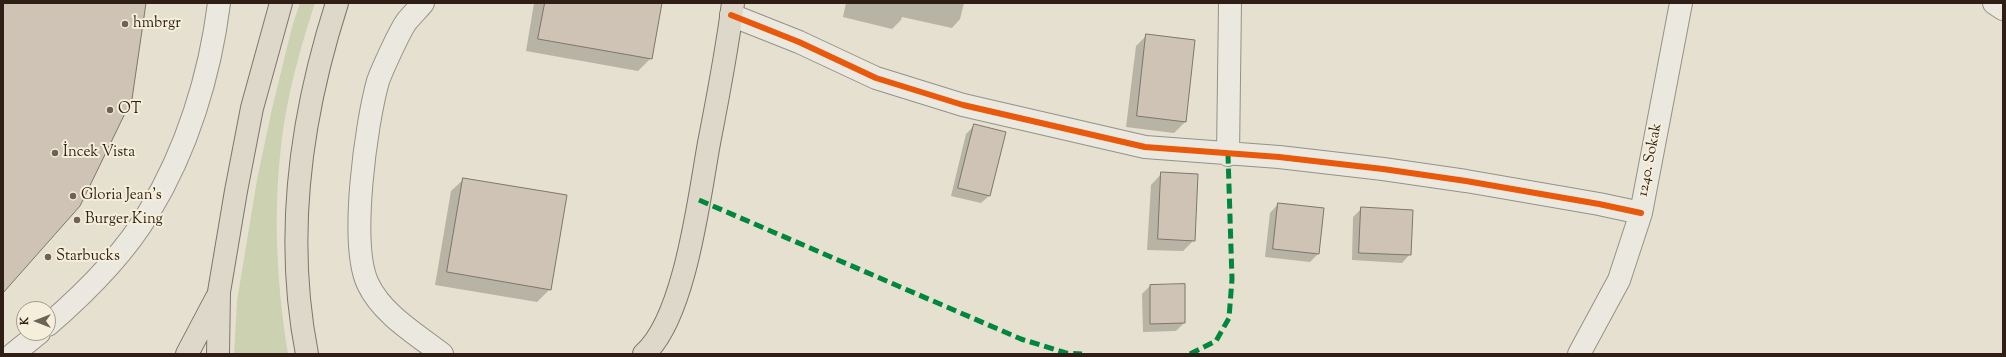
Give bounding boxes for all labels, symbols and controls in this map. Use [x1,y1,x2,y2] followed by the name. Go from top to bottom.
[133,15,181,33] place label: hmbrgr
[120,19,130,29] marker: hmbrgr
[118,101,141,119] place label: OT
[105,105,115,115] marker: OT
[1635,122,1667,198] street label: 1240. Sokak
[63,144,135,162] place label: İncek Vista
[50,148,60,158] marker: İncek Vista
[81,187,162,205] place label: Gloria Jean's
[68,191,78,201] marker: Gloria Jean's
[85,211,163,229] place label: Burger King
[72,215,82,225] marker: Burger King
[56,248,120,266] place label: Starbucks
[43,252,53,262] marker: Starbucks
[16,301,56,341] north arrow
[17,317,33,325] text: K

